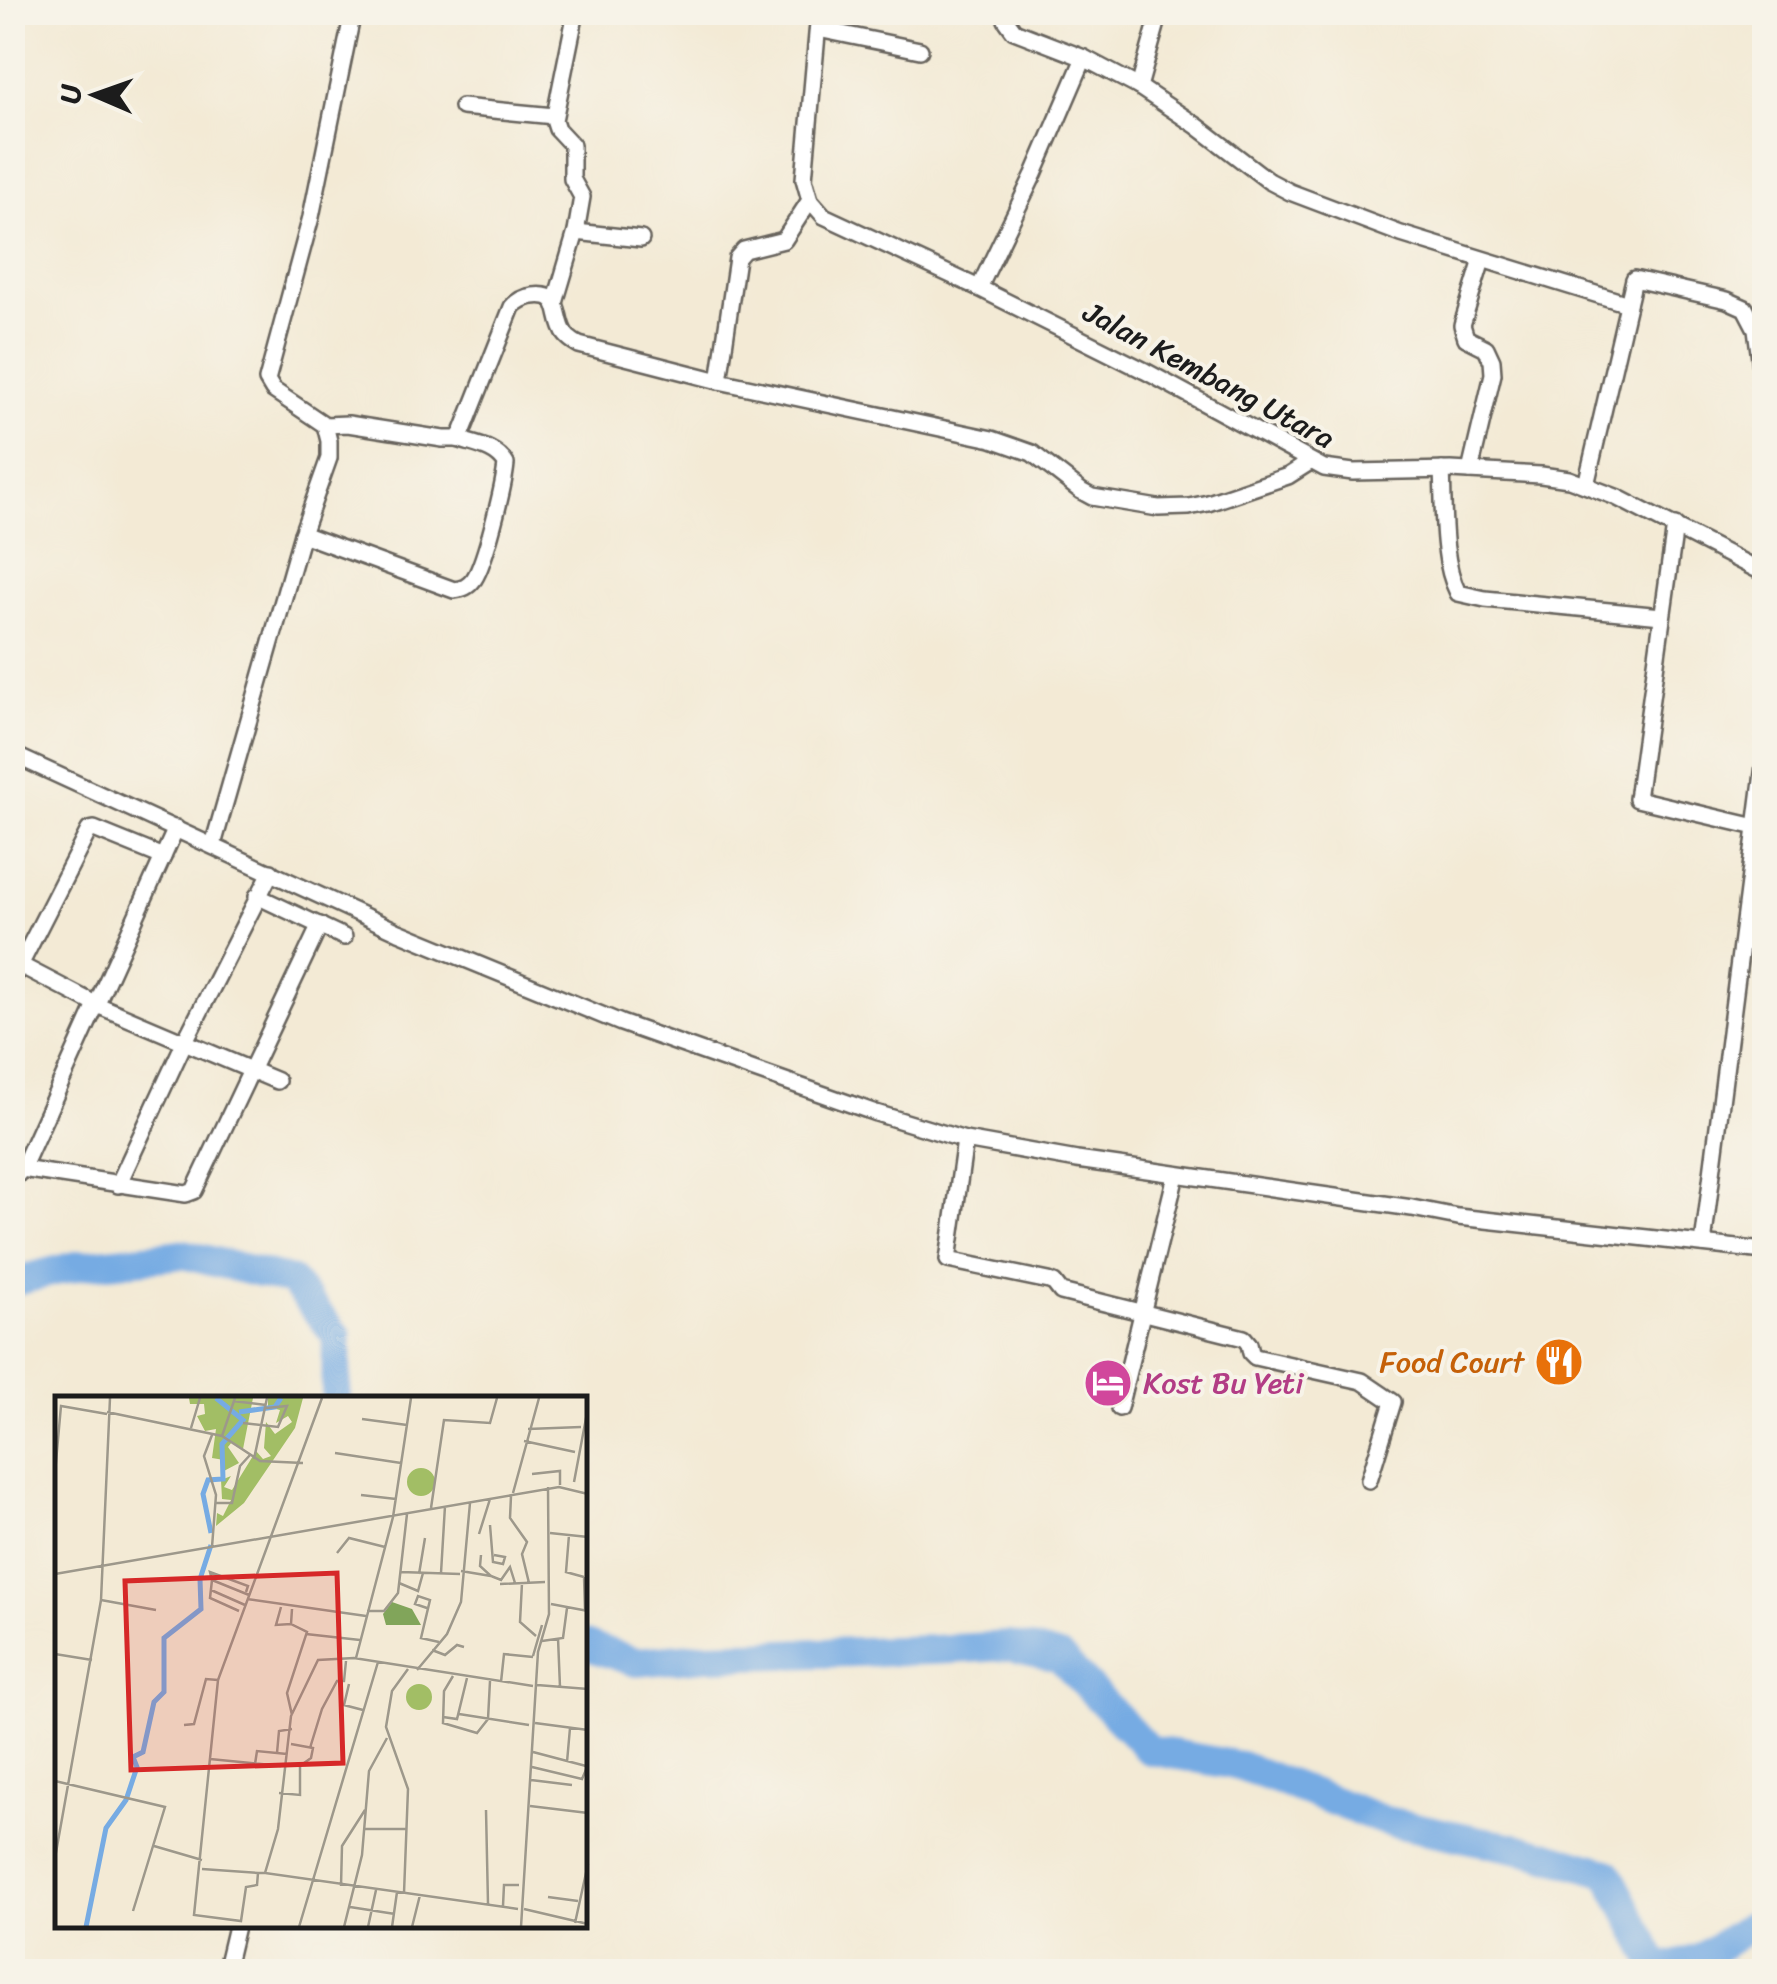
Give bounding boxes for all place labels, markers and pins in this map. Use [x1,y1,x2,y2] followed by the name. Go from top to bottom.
[1380,1335,1526,1389] place label: Food Court
[1533,1336,1585,1388] restaurant icon: Food Court
[1143,1356,1305,1410] place label: Kost Bu Yeti
[1082,1357,1134,1409] hotel icon: Kost Bu Yeti

